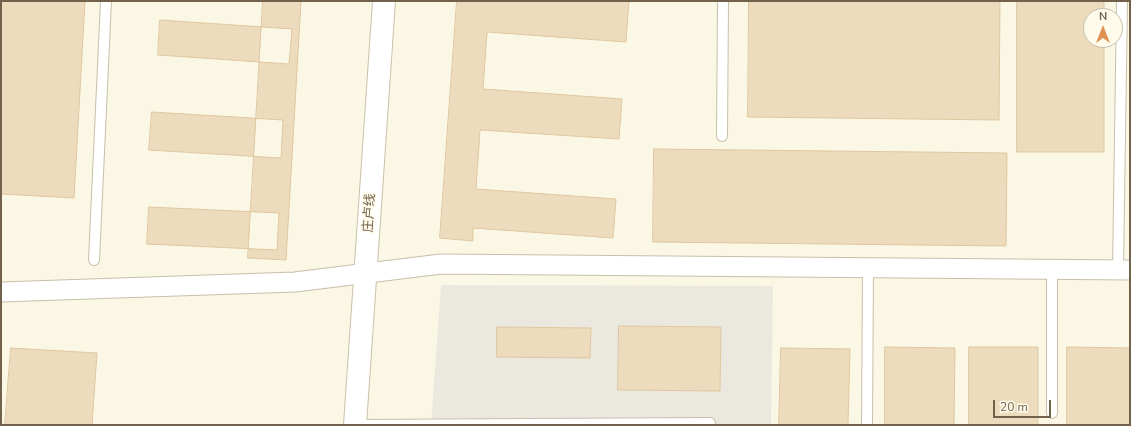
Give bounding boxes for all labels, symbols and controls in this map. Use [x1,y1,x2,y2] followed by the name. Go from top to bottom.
[1083,8,1123,48] north arrow
[1099,9,1107,24] text: N
[361,193,379,233] street label: 庄卢线
[995,392,1053,418] scale bar
[1000,399,1028,415] text: 20 m

